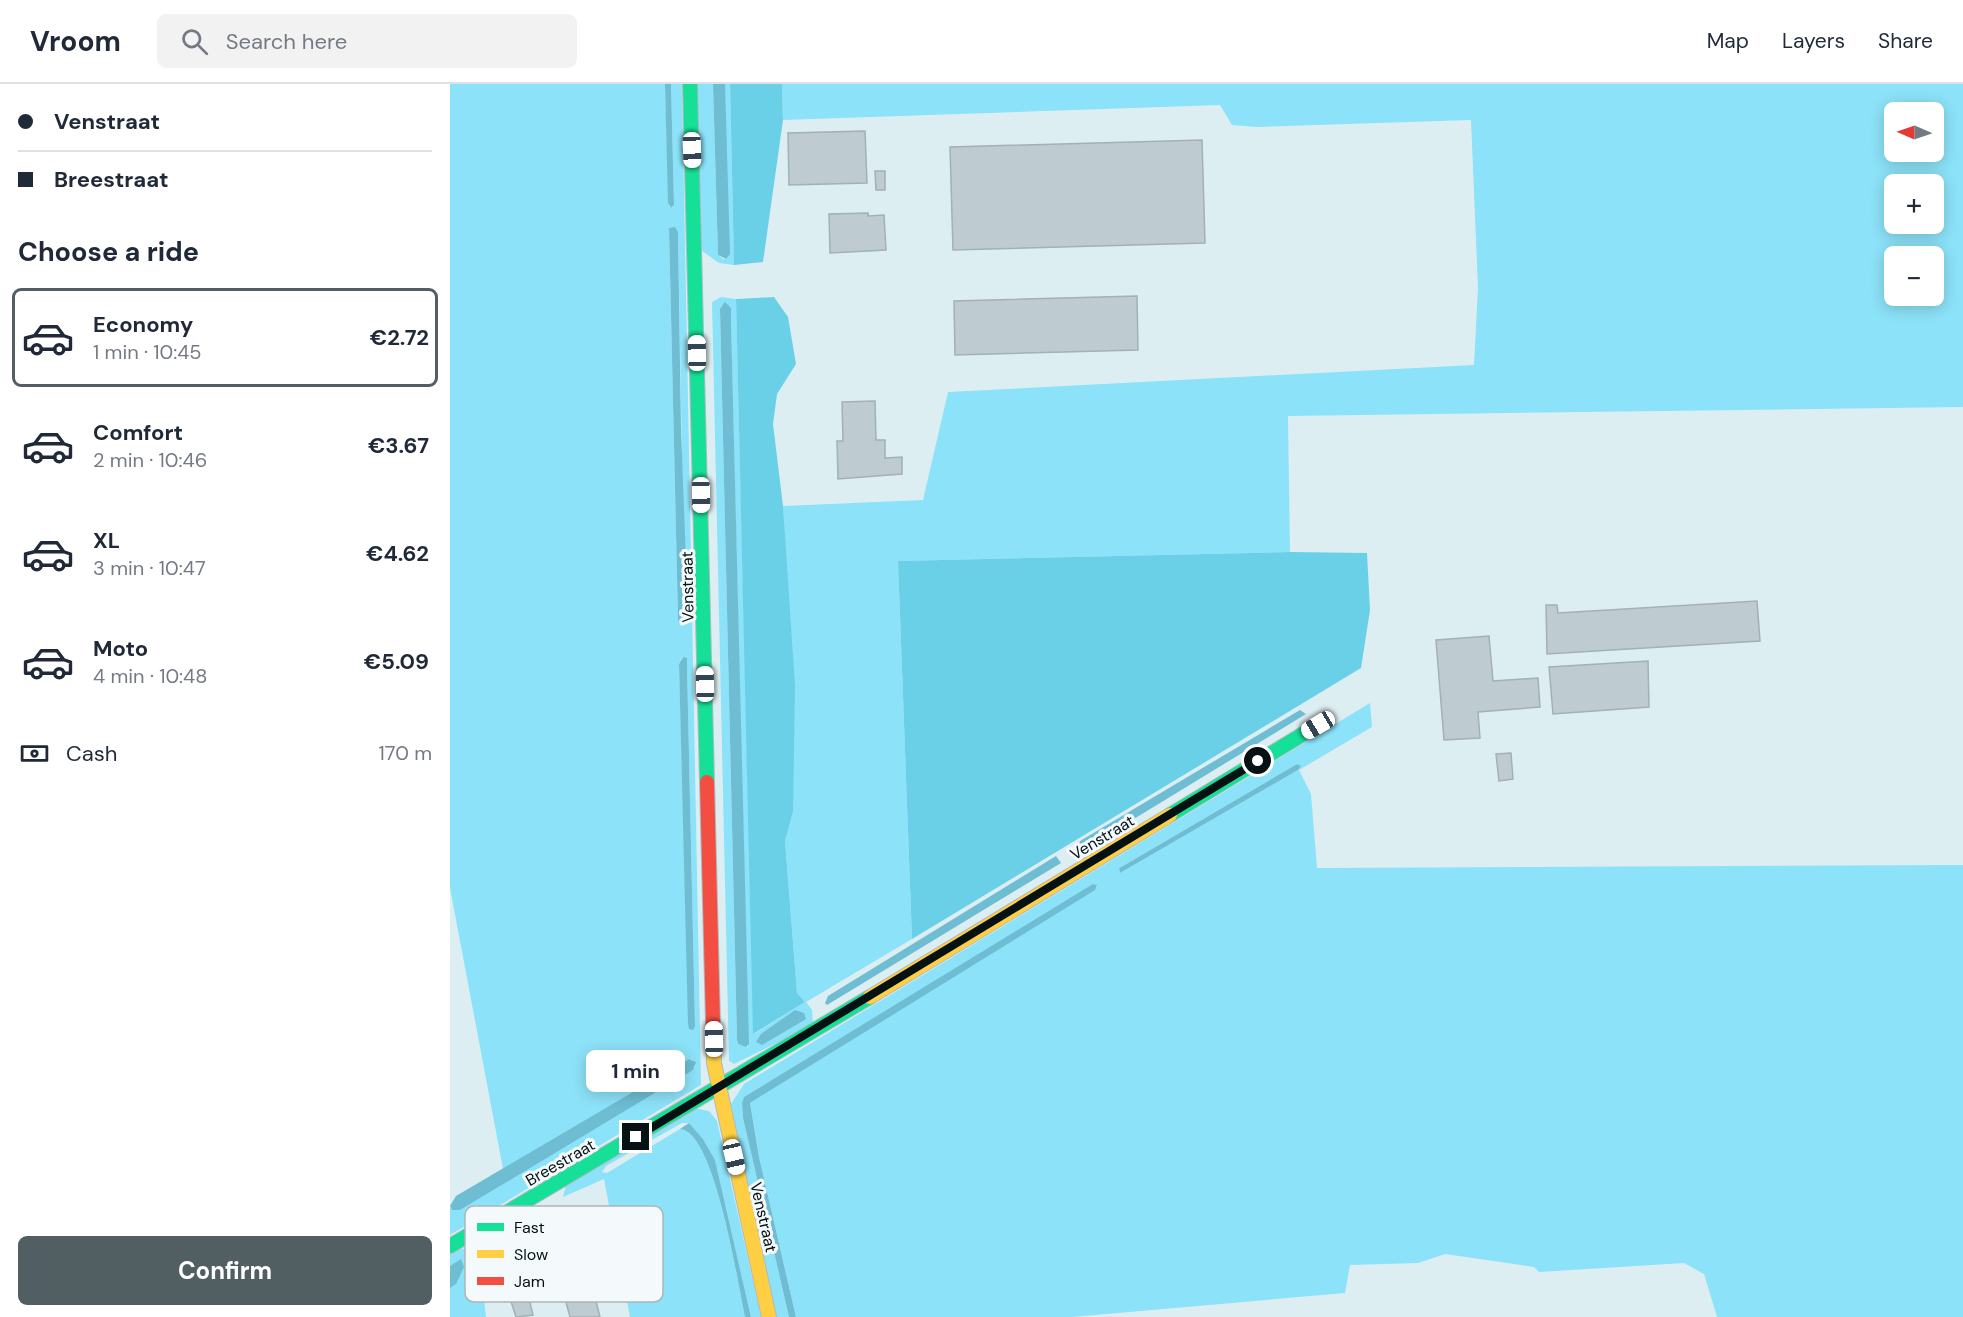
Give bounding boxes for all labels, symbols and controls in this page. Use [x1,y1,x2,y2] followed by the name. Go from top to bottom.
[157,14,577,68] search box
[30,23,121,60] text: Vroom
[178,25,211,58] icon: search
[226,27,347,56] text: Search here
[1707,27,1749,55] text: Map
[1782,27,1845,55] text: Layers
[1878,27,1933,55] text: Share
[1884,102,1944,162] north arrow
[1884,102,1944,306] map controls
[54,107,160,136] text: Venstraat
[682,132,702,168] car
[54,165,168,194] text: Breestraat
[1884,174,1944,234] button: +
[18,234,199,269] text: Choose a ride
[1884,246,1944,306] button: −
[93,310,193,339] text: Economy
[21,311,75,365] icon: car
[370,323,429,352] text: €2.72
[688,335,706,371] car
[93,339,202,365] text: 1 min · 10:45
[93,418,183,447] text: Comfort
[21,419,75,473] icon: car
[368,431,429,460] text: €3.67
[93,447,207,473] text: 2 min · 10:46
[692,477,710,513] car
[93,526,120,555] text: XL
[21,527,75,581] icon: car
[366,539,429,568] text: €4.62
[676,551,699,623] street label: Venstraat
[93,555,206,581] text: 3 min · 10:47
[93,634,148,663] text: Moto
[21,635,75,689] icon: car
[364,647,429,676] text: €5.09
[93,663,207,689] text: 4 min · 10:48
[696,666,714,702] car
[1298,708,1338,742] car
[18,737,51,770] icon: cash
[66,739,117,768] text: Cash
[379,740,432,766] text: 170 m
[1244,747,1271,774] route start
[1066,810,1138,865] street label: Venstraat
[705,1021,723,1057] car
[586,1050,686,1092] callout: 1 min
[611,1058,660,1084] text: 1 min
[622,1123,649,1150] route end
[522,1134,599,1191] street label: Breestraat
[721,1137,747,1177] car
[745,1180,782,1254] street label: Venstraat
[465,1206,663,1302] legend
[514,1217,545,1238] text: Fast
[18,1236,432,1305] button: Confirm
[514,1244,548,1265] text: Slow
[514,1271,545,1292] text: Jam

